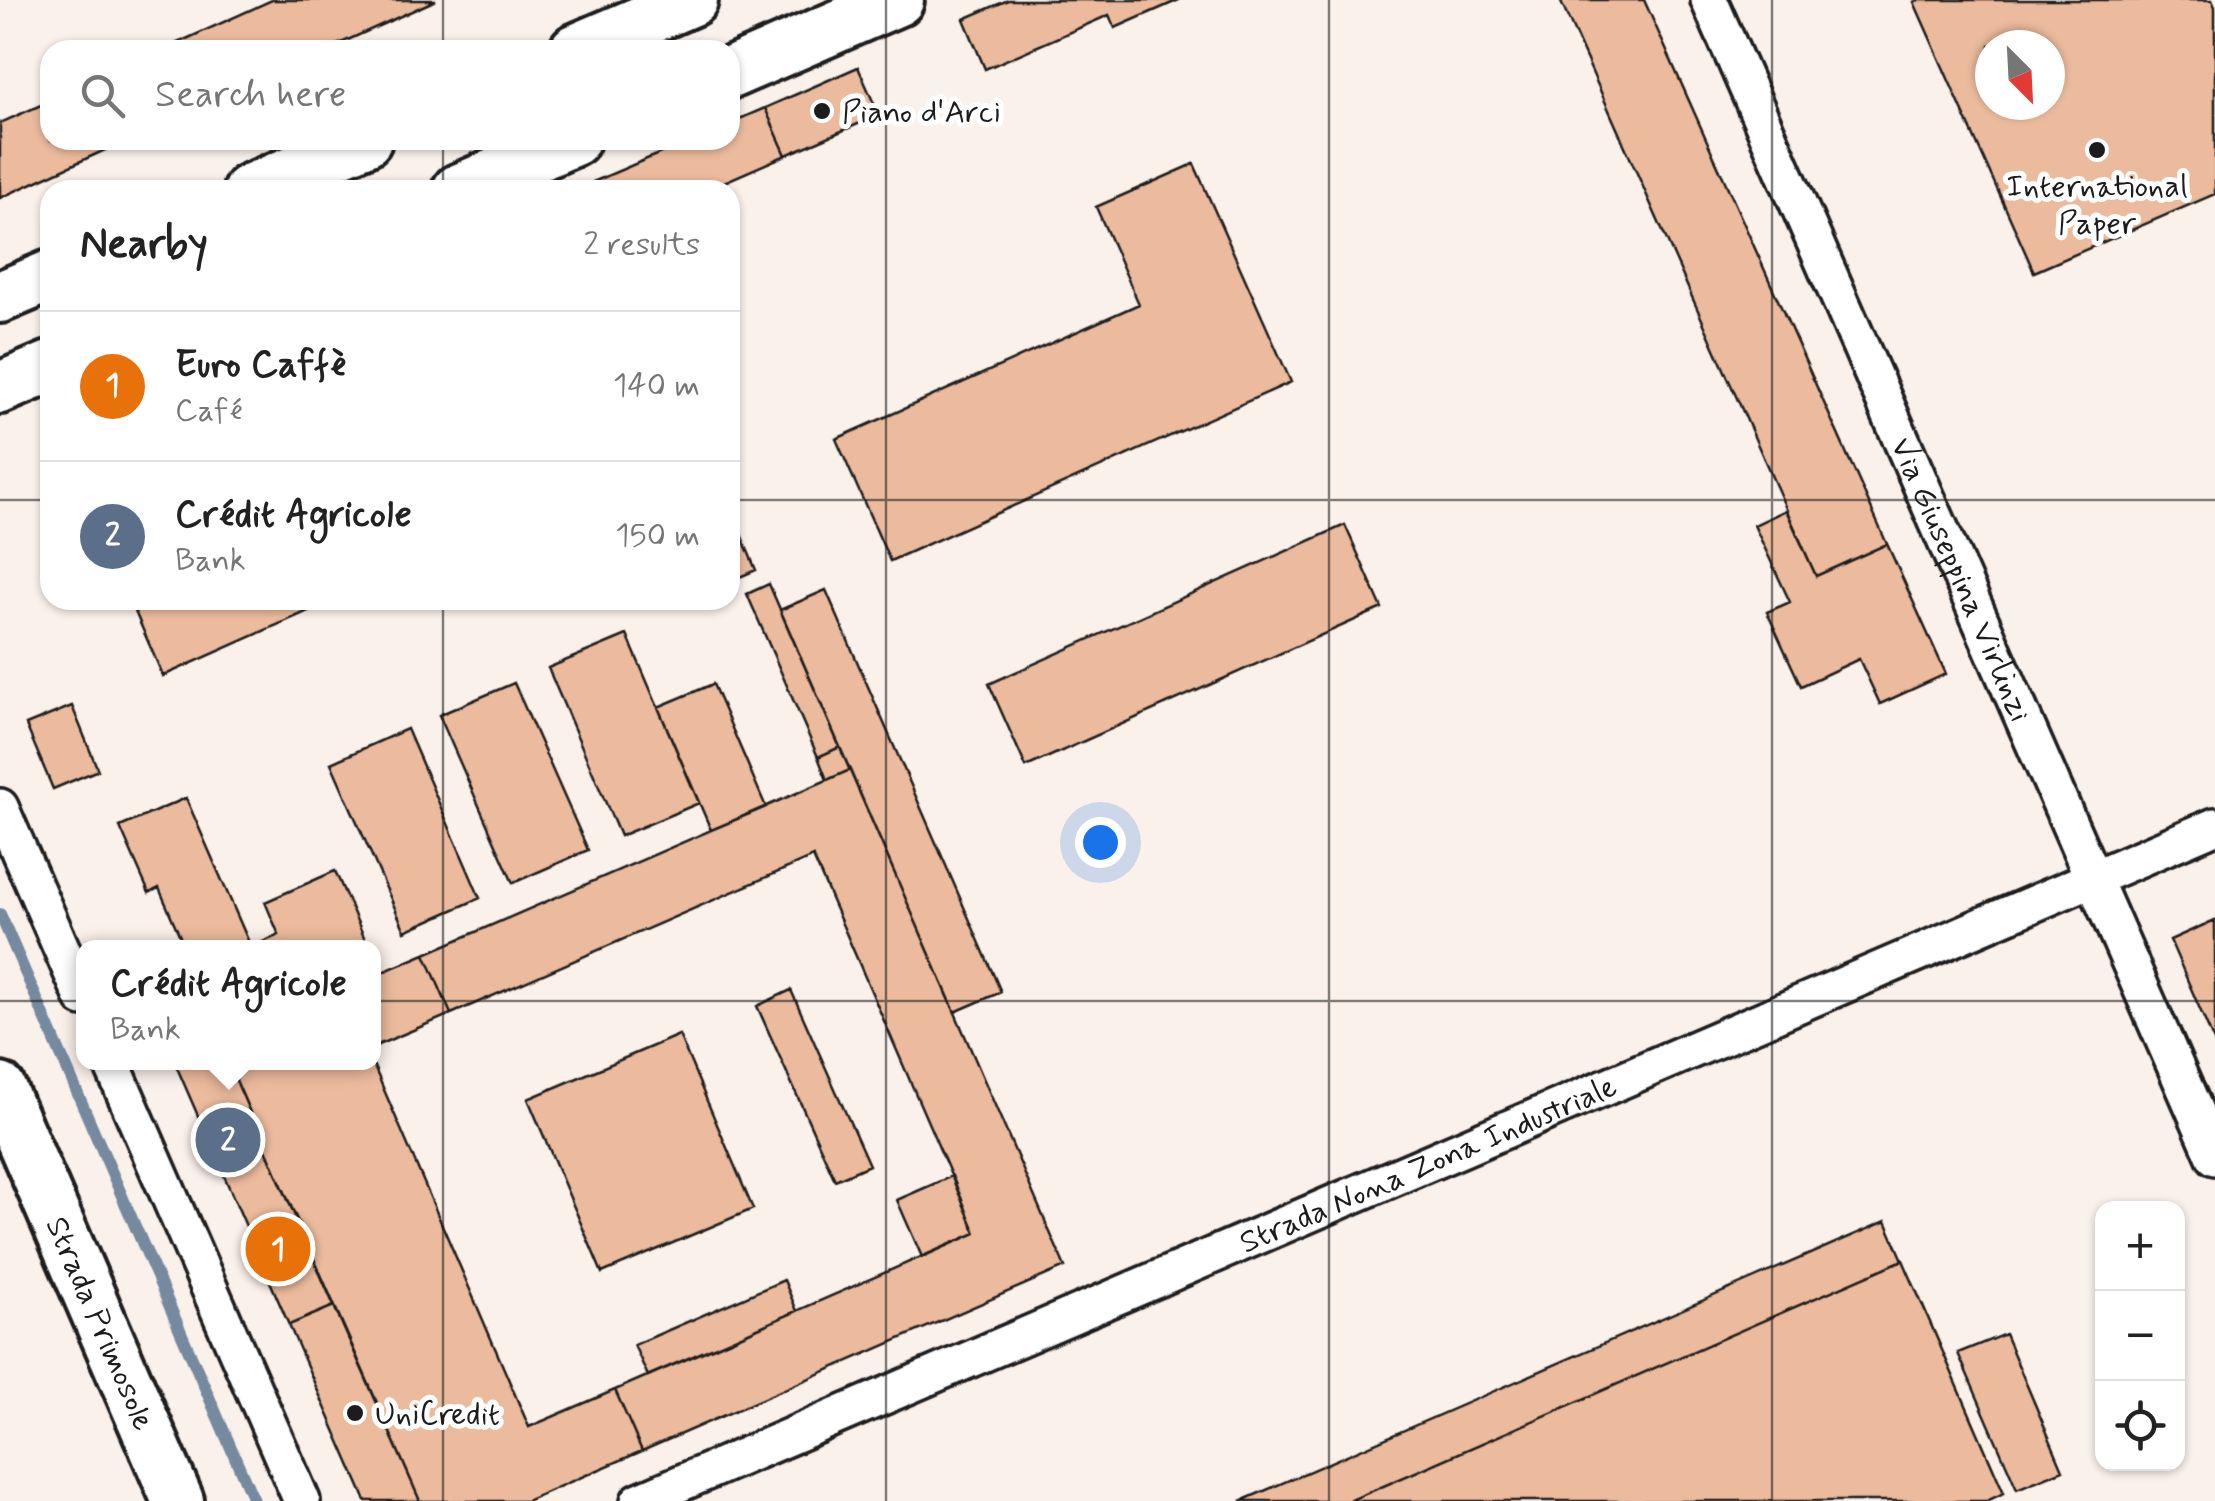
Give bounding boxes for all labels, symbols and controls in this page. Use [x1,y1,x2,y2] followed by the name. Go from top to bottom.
[1975,30,2065,120] north arrow
[40,40,740,150] search box
[75,68,130,123] icon: search
[155,71,346,120] text: Search here
[842,92,1001,134] place label: Piano d'Arci
[811,100,833,122] marker: Piano d'Arci
[2086,139,2108,161] marker: International Paper
[2006,166,2188,245] place label: International Paper
[80,218,208,273] text: Nearby
[583,224,700,266] text: 2 results
[175,341,346,390] text: Euro Caffè
[105,365,120,407] text: 1
[613,365,700,407] text: 140 m
[175,390,243,432] text: Café
[1880,431,2041,728] street label: Via Giuseppina Virlinzi
[175,491,412,540] text: Crédit Agricole
[105,515,120,557] text: 2
[615,515,700,557] text: 150 m
[175,540,246,582] text: Bank
[1075,817,1126,868] your location
[76,940,381,1070] popup
[110,960,347,1009] text: Crédit Agricole
[110,1009,181,1051] text: Bank
[1233,1066,1624,1264] street label: Strada Nona Zona Industriale
[196,1102,260,1178] pin: 2
[2095,1201,2185,1471] map controls
[2095,1201,2185,1291] button: +
[35,1211,164,1437] street label: Strada Primosole
[246,1212,310,1286] pin: 1
[2095,1291,2185,1381] button: −
[2095,1381,2185,1471] button: locate
[375,1394,500,1436] place label: UniCredit
[344,1402,366,1424] marker: UniCredit

